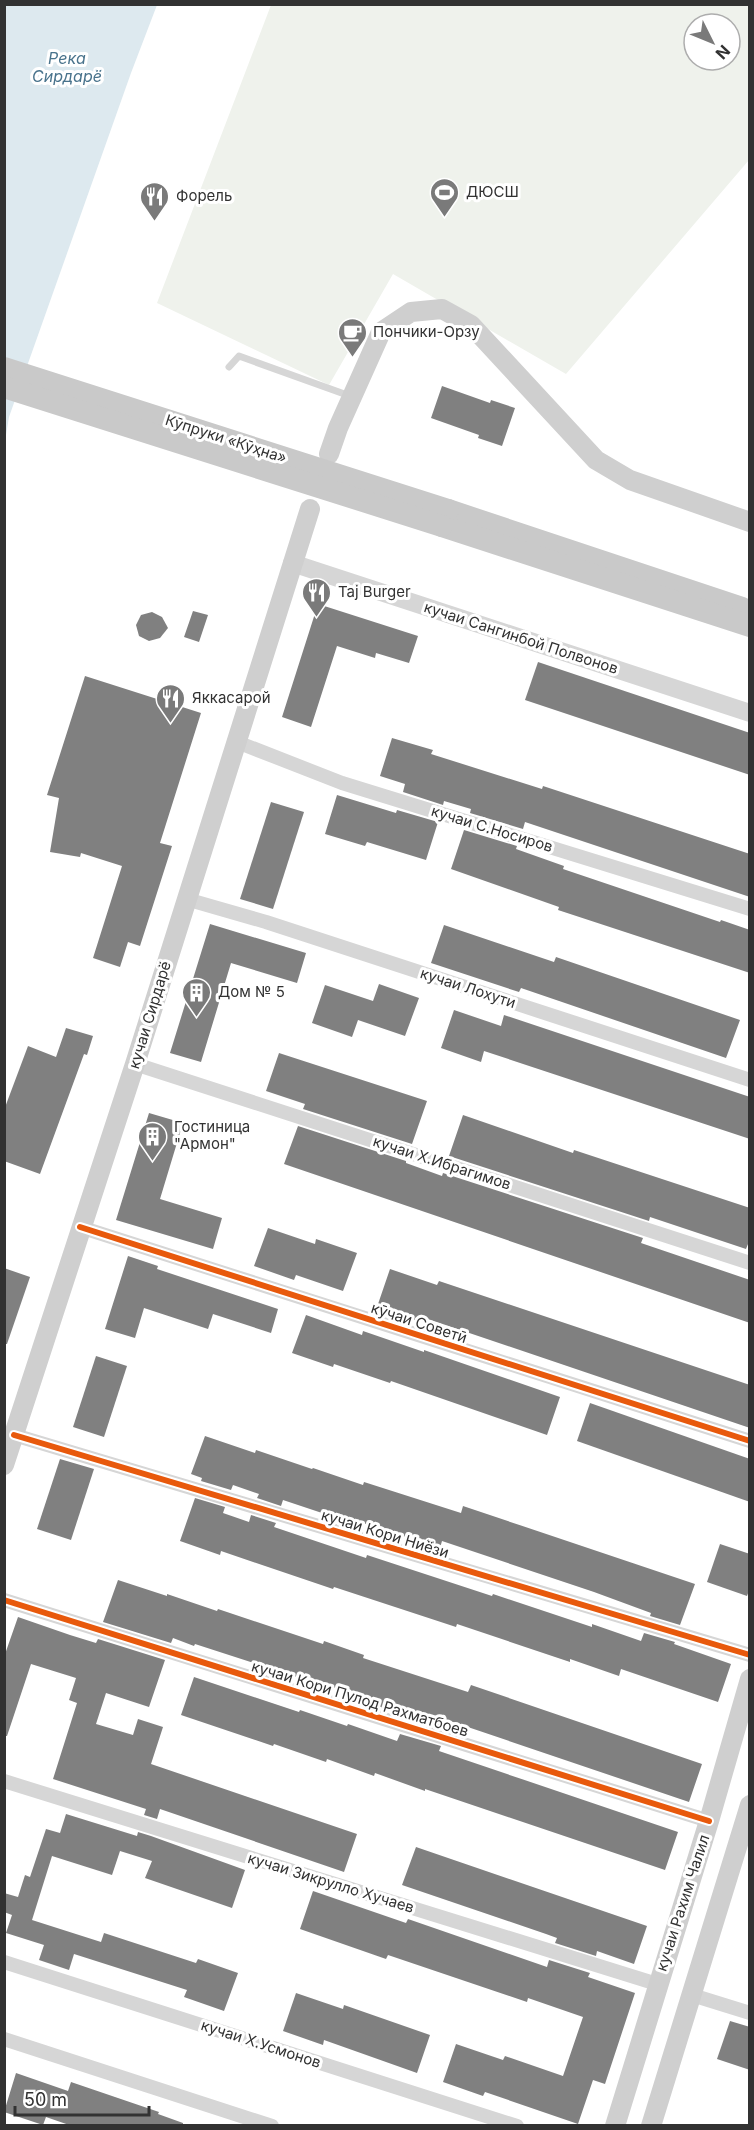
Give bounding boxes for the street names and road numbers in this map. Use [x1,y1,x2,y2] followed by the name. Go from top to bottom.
[163,410,289,467] street label: Кӯпруки «Кӯҳна»
[422,597,621,678] street label: кучаи Сангинбой Полвонов
[429,801,555,856] street label: кучаи С.Носиров
[124,959,175,1071] street label: кучаи Сирдарё
[418,963,518,1012] street label: кучаи Лохути
[371,1131,513,1194] street label: кучаи Х.Ибрагимов
[369,1298,470,1347] street label: кӯчаи Советӣ
[319,1505,451,1562] street label: кучаи Кори Ниёзи
[249,1656,471,1741] street label: кучаи Кори Пулод Рахматбоев
[651,1832,714,1974] street label: кучаи Рахим Чалил
[246,1848,417,1917] street label: кучаи Зикрулло Хучаев
[199,2015,324,2072] street label: кучаи Х.Усмонов

